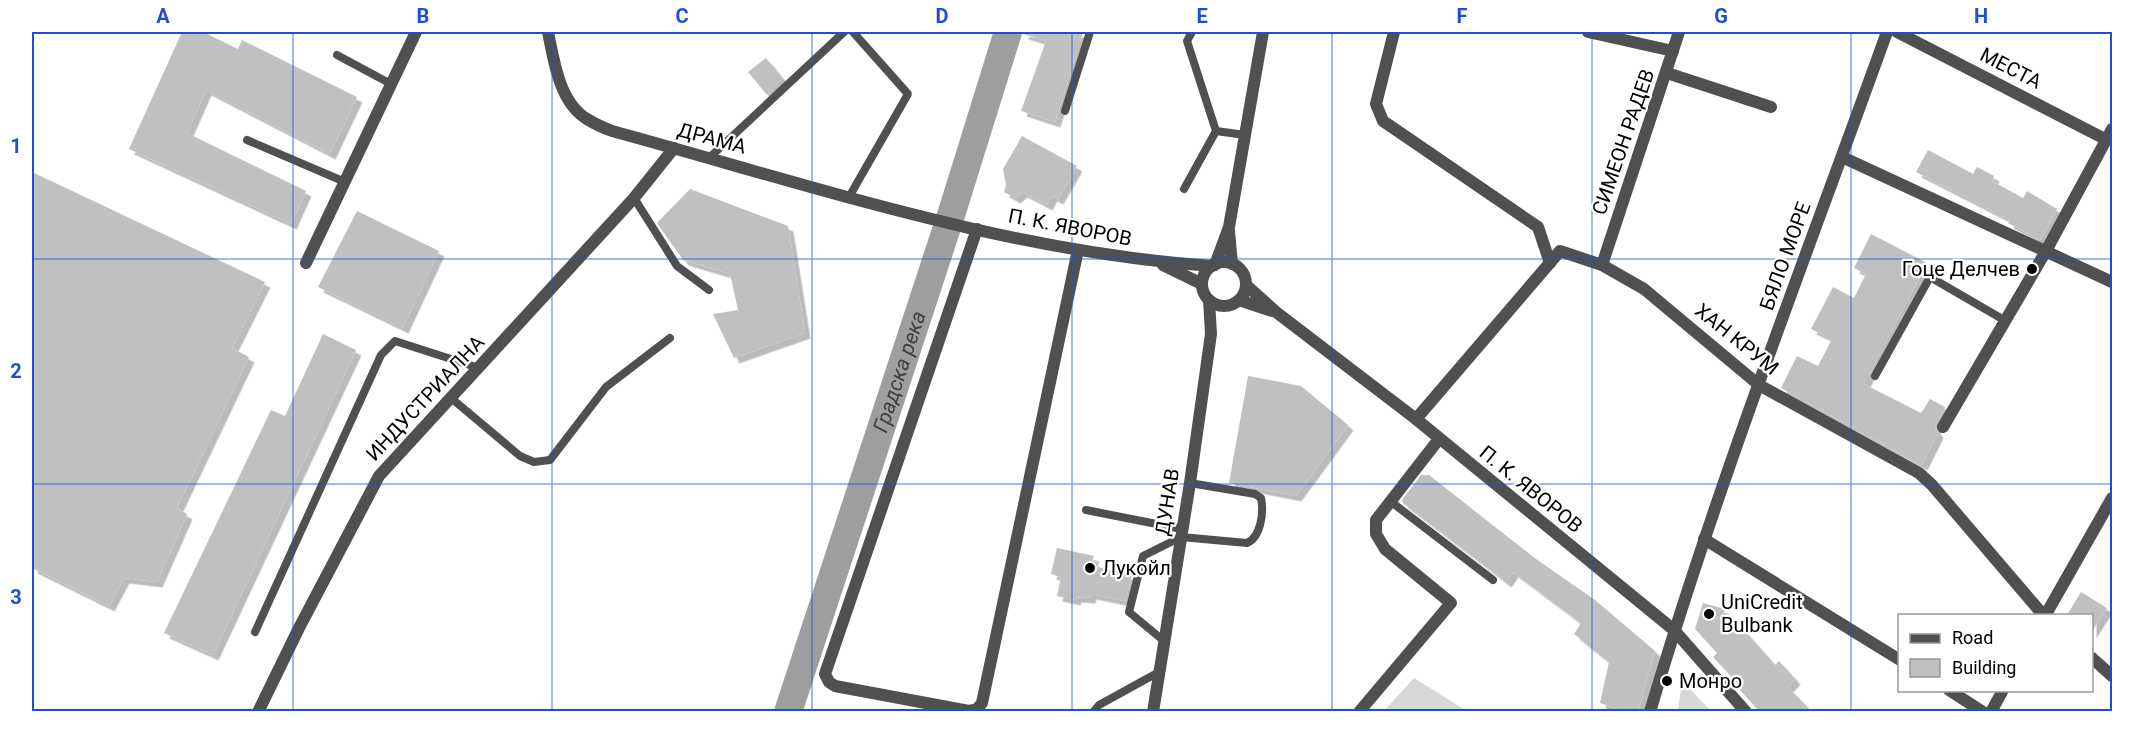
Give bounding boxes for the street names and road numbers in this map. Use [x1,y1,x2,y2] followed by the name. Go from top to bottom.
[1976,42,2046,94] street label: МЕСТА
[1587,66,1659,218] street label: СИМЕОН РАДЕВ
[675,117,749,159] street label: ДРАМА
[1754,199,1816,313] street label: БЯЛО МОРЕ
[1006,203,1134,251] street label: П. К. ЯВОРОВ
[1690,298,1784,380] street label: ХАН КРУМ
[361,330,489,466] street label: ИНДУСТРИАЛНА
[1475,440,1587,538] street label: П. К. ЯВОРОВ
[1150,467,1184,537] street label: ДУНАВ

